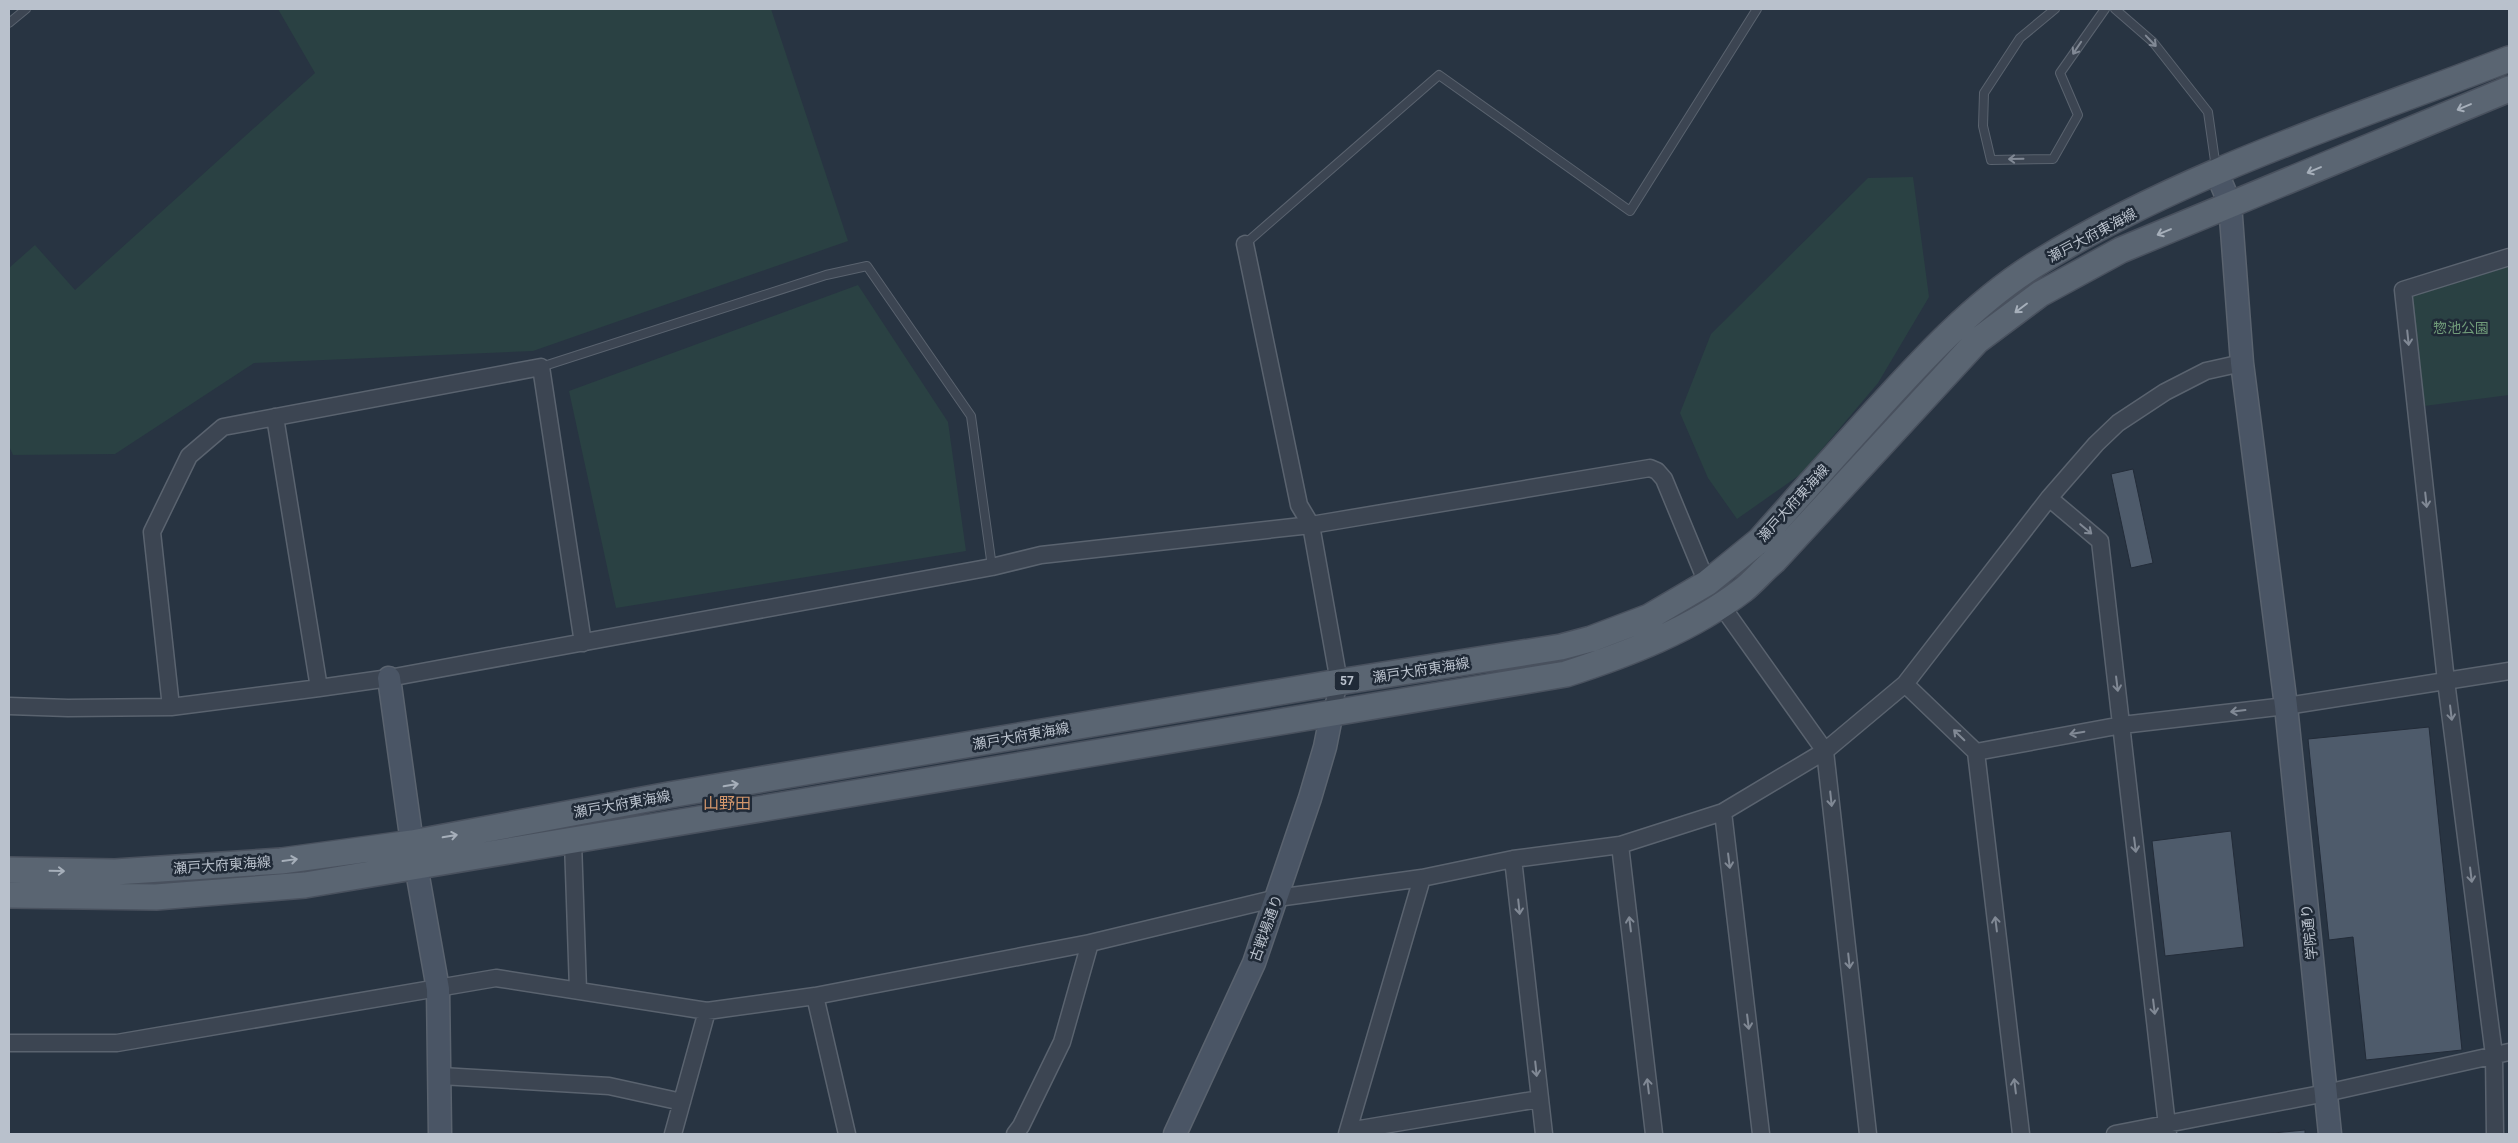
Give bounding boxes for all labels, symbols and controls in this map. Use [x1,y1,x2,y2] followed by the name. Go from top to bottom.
[2145,35,2157,48] one-way arrow
[2072,41,2082,55] one-way arrow
[2457,103,2472,113] one-way arrow
[2009,155,2025,164] one-way arrow
[2307,165,2322,175] one-way arrow
[2045,205,2139,265] street label: 瀬戸大府東海線
[2157,228,2172,237] one-way arrow
[2015,303,2028,314] one-way arrow
[2433,320,2489,336] park label: 惣池公園
[2403,330,2413,346] one-way arrow
[1754,461,1832,545] street label: 瀬戸大府東海線
[2421,491,2431,507] one-way arrow
[2079,523,2092,534] one-way arrow
[1371,654,1471,686] street label: 瀬戸大府東海線
[1334,671,1360,690] road number: 57
[2112,676,2122,692] one-way arrow
[2446,705,2456,721] one-way arrow
[2230,706,2246,716] one-way arrow
[971,720,1071,752] street label: 瀬戸大府東海線
[1952,729,1965,741] one-way arrow
[2069,729,2085,739] one-way arrow
[722,780,738,790] one-way arrow
[572,788,672,820] street label: 瀬戸大府東海線
[1826,791,1836,807] one-way arrow
[703,794,751,813] district label: 山野田
[442,830,458,840] one-way arrow
[2130,837,2140,853] one-way arrow
[1724,852,1734,868] one-way arrow
[173,854,271,876] street label: 瀬戸大府東海線
[281,855,297,865] one-way arrow
[49,866,65,876] one-way arrow
[2466,866,2476,882] one-way arrow
[1247,892,1285,964] street label: 古戦場通り
[1514,899,1524,915] one-way arrow
[2298,903,2320,961] street label: 学院通り
[1625,917,1635,933] one-way arrow
[1991,917,2001,933] one-way arrow
[1844,952,1854,968] one-way arrow
[2149,998,2159,1014] one-way arrow
[1743,1014,1753,1030] one-way arrow
[1531,1061,1541,1077] one-way arrow
[1643,1078,1653,1094] one-way arrow
[2010,1078,2020,1094] one-way arrow

